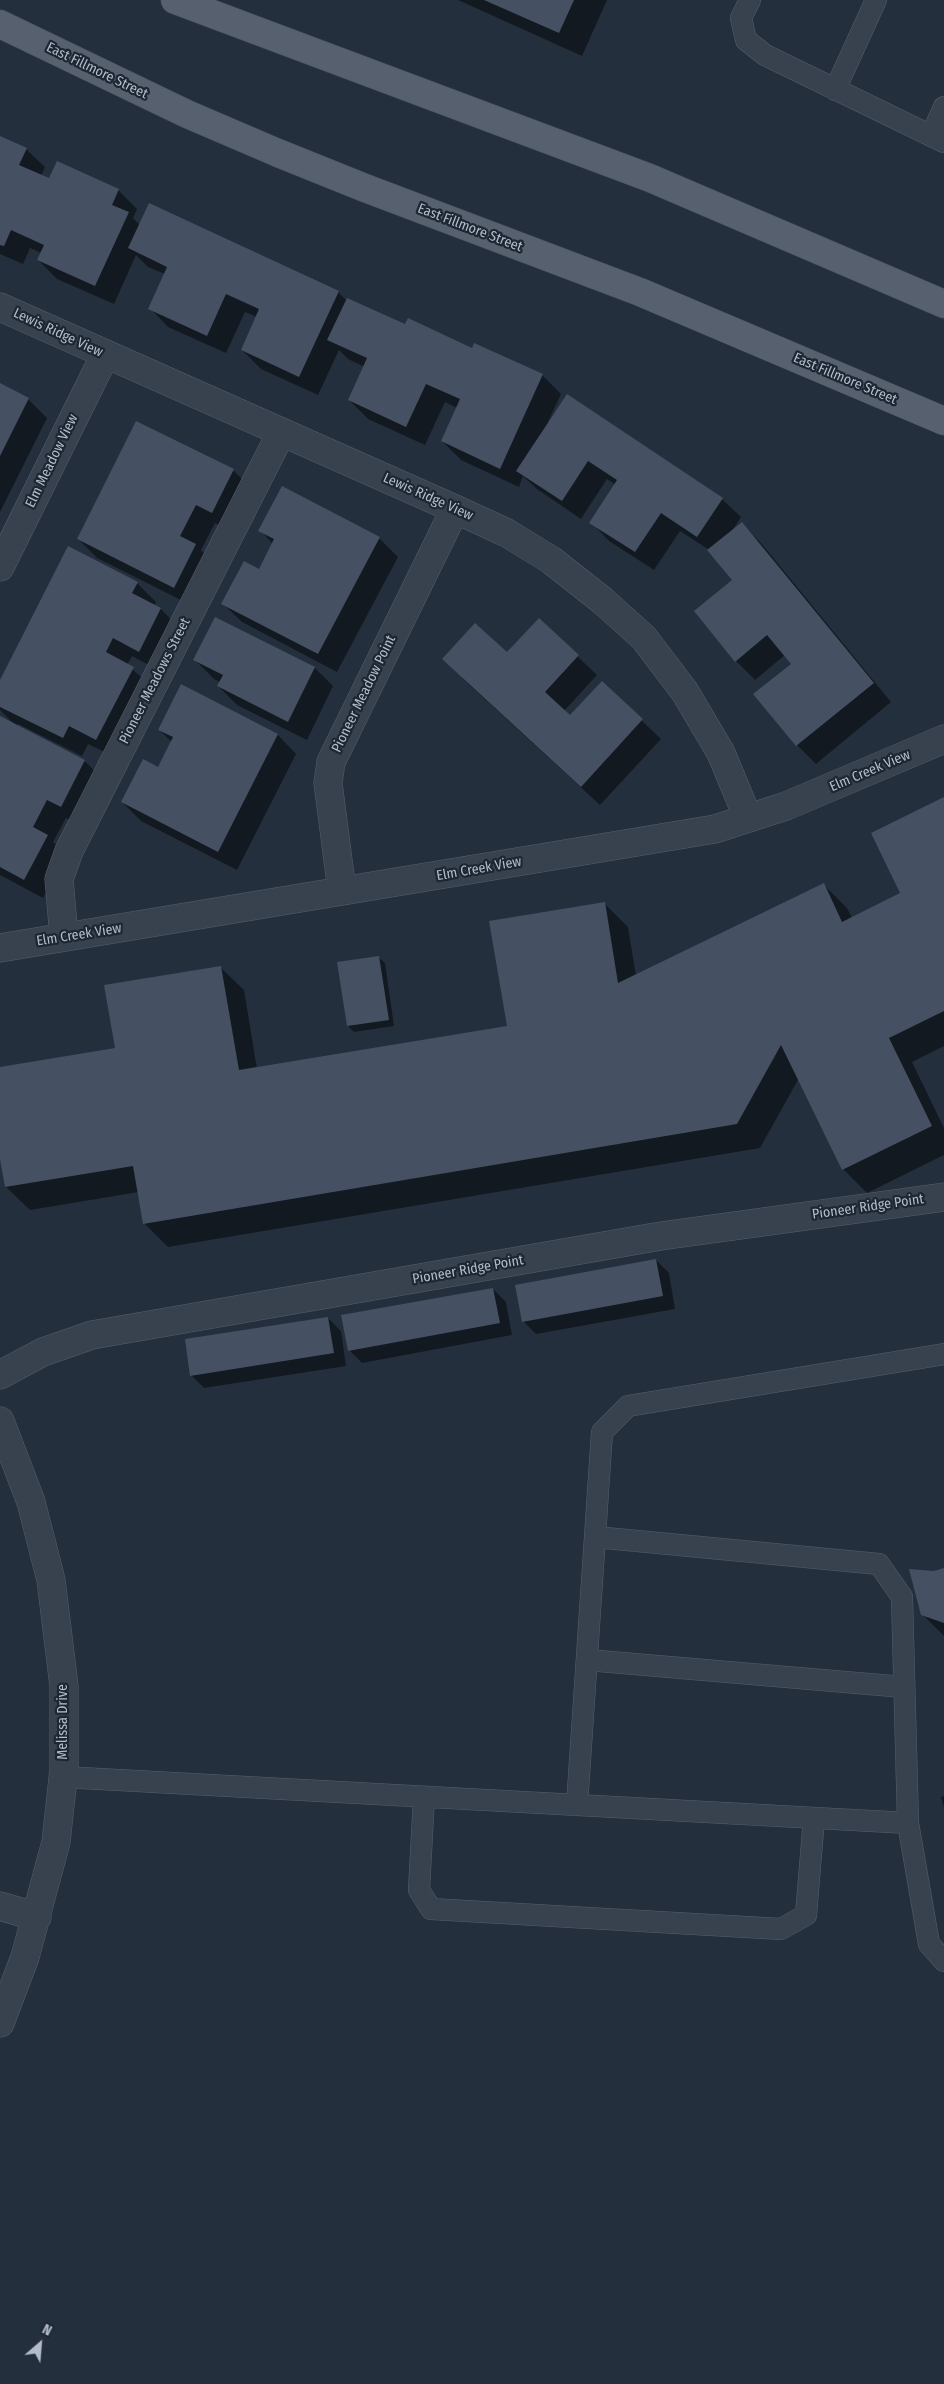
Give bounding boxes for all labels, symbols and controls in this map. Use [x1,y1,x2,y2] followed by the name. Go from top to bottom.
[43,39,151,103] street label: East Fillmore Street
[415,200,525,256] street label: East Fillmore Street
[11,305,105,361] street label: Lewis Ridge View
[791,350,899,408] street label: East Fillmore Street
[22,412,82,510] street label: Elm Meadow View
[380,470,476,524] street label: Lewis Ridge View
[116,615,194,747] street label: Pioneer Meadows Street
[328,633,400,755] street label: Pioneer Meadow Point
[827,746,913,796] street label: Elm Creek View
[435,853,523,885] street label: Elm Creek View
[35,920,123,950] street label: Elm Creek View
[811,1191,925,1223] street label: Pioneer Ridge Point
[411,1252,525,1288] street label: Pioneer Ridge Point
[55,1684,71,1760] street label: Melissa Drive
[15,2319,65,2369] north arrow
[39,2321,55,2340] text: N

